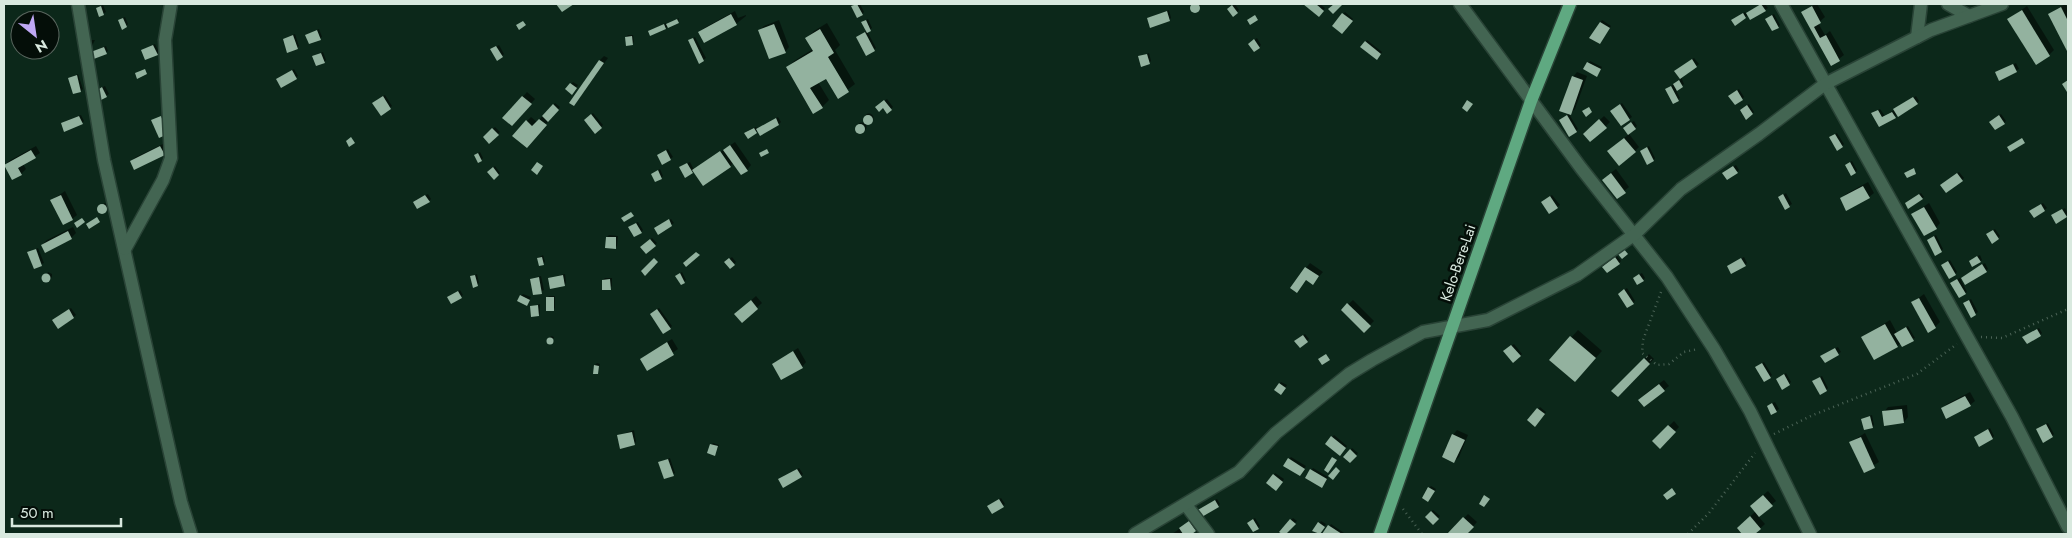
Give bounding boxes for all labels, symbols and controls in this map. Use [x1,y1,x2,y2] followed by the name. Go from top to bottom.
[10,10,60,60] north arrow
[32,35,51,58] text: N
[1435,221,1481,305] street label: Kelo-Bere-Lai
[12,496,121,528] scale bar
[20,502,54,524] text: 50 m

